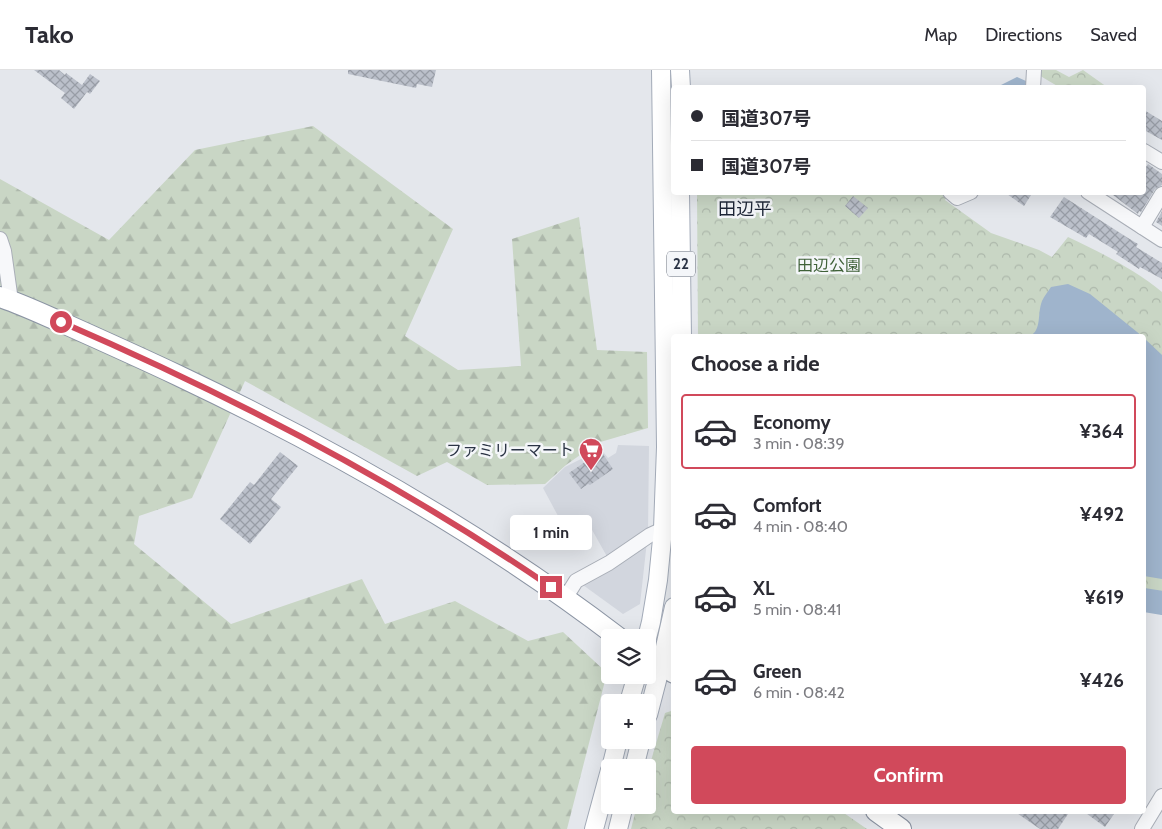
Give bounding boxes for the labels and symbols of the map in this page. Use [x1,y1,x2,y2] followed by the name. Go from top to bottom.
[718,198,772,220] district label: 田辺平
[667,252,695,276] road number: 22
[797,256,861,275] park label: 田辺公園
[50,311,72,333] route start
[578,437,604,471] supermarket icon: ファミリーマート
[446,441,574,460] place label: ファミリーマート
[510,514,592,550] callout: 1 min
[540,576,562,598] route end

